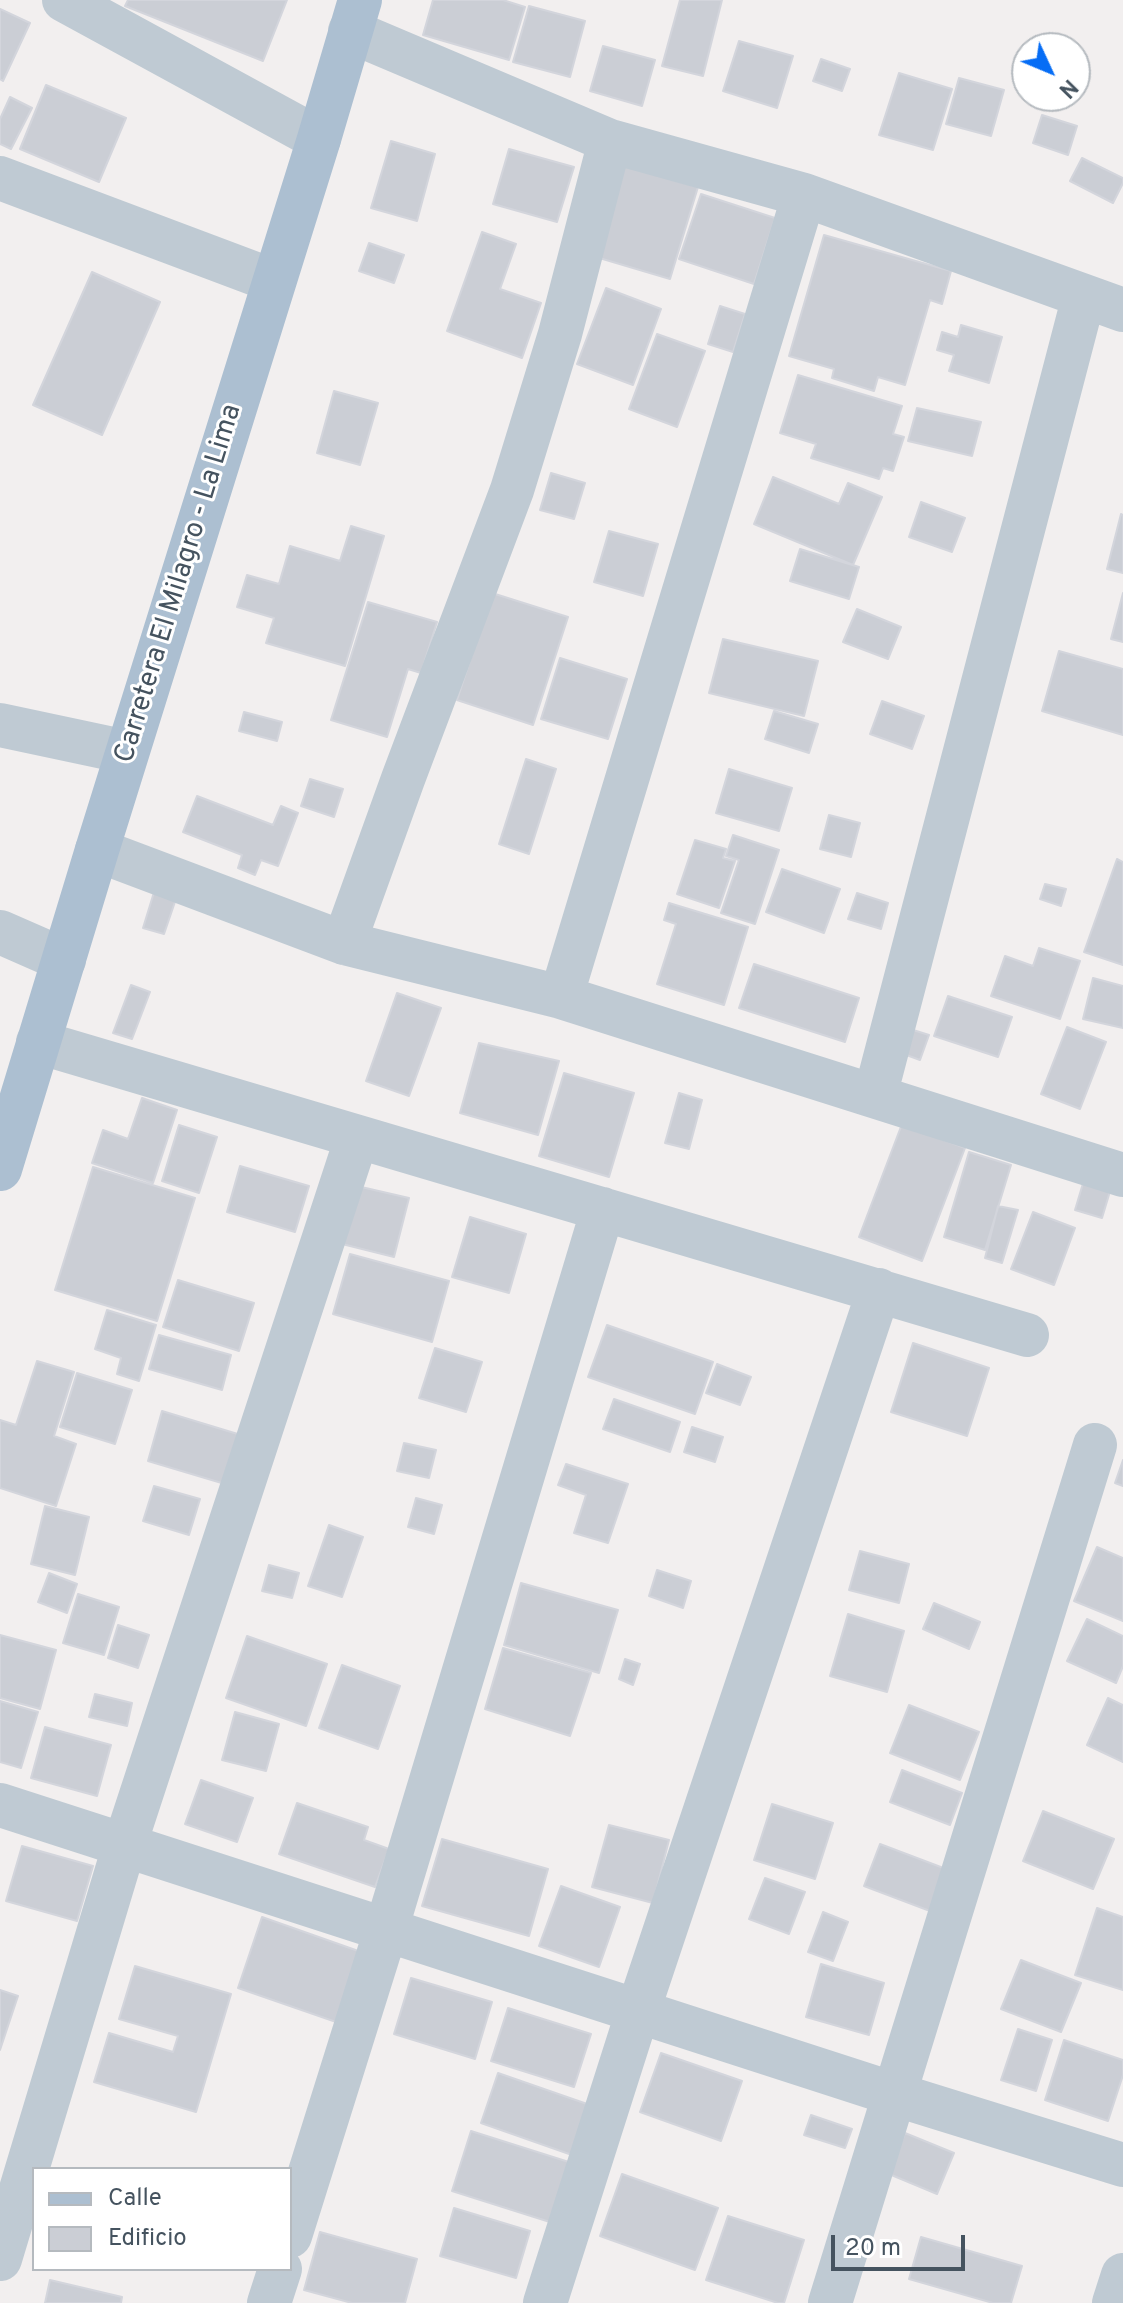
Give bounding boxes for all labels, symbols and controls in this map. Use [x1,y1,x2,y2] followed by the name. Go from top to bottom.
[1011,32,1091,112] north arrow
[1052,73,1082,103] text: N
[109,401,251,767] street label: Carretera El Milagro - La Lima
[32,2167,292,2271] legend
[108,2184,162,2214] text: Calle
[835,2219,969,2269] scale bar
[108,2224,187,2254] text: Edificio
[845,2234,901,2264] text: 20 m

